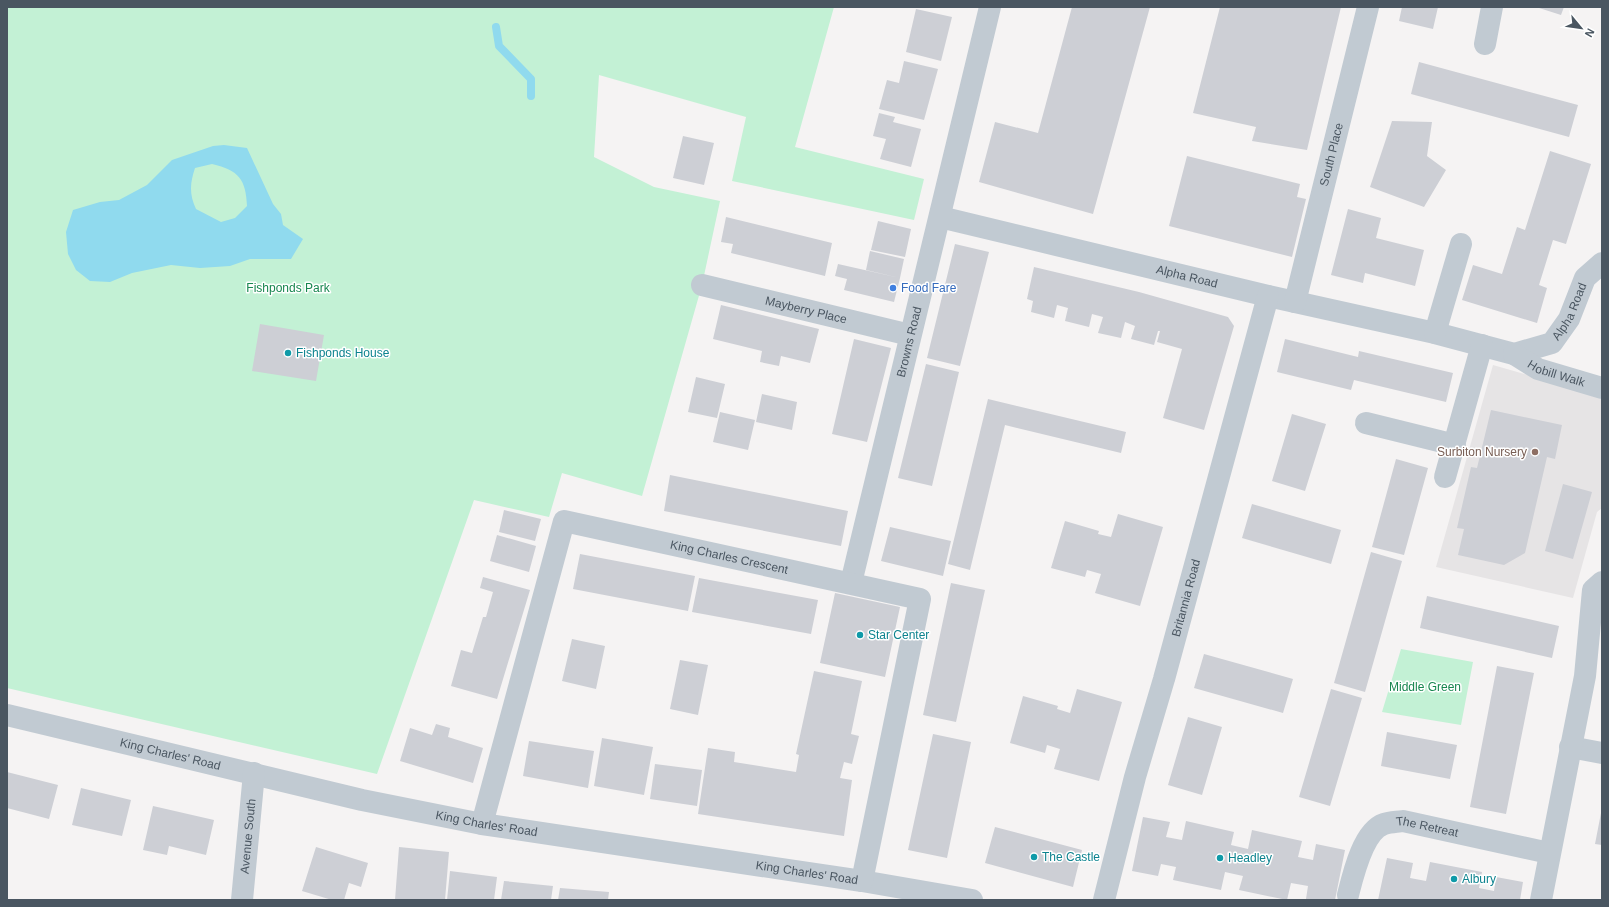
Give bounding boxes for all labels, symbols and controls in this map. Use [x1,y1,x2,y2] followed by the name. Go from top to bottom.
[1561,8,1601,48] north arrow
[1583,26,1597,39] text: N
[1317,121,1346,188] street label: South Place
[1155,262,1219,291] street label: Alpha Road
[246,281,331,295] park label: Fishponds Park
[901,281,957,295] place label: Food Fare
[1549,281,1589,343] street label: Alpha Road
[888,283,898,293] marker: Food Fare
[764,293,849,327] street label: Mayberry Place
[894,305,924,379] street label: Browns Road
[296,346,390,360] place label: Fishponds House
[283,348,293,358] marker: Fishponds House
[1525,357,1587,390] street label: Hobill Walk
[1437,445,1527,459] place label: Surbiton Nursery
[1530,447,1540,457] marker: Surbiton Nursery
[669,537,790,577] street label: King Charles Crescent
[1169,558,1203,638] street label: Britannia Road
[868,628,929,642] place label: Star Center
[855,630,865,640] marker: Star Center
[1389,680,1461,694] park label: Middle Green
[119,735,222,773] street label: King Charles' Road
[238,798,259,874] street label: Avenue South
[435,808,539,839] street label: King Charles' Road
[1395,814,1460,840] street label: The Retreat
[1042,850,1100,864] place label: The Castle
[1228,851,1272,865] place label: Headley
[1029,852,1039,862] marker: The Castle
[1215,853,1225,863] marker: Headley
[755,858,859,887] street label: King Charles' Road
[1462,872,1496,886] place label: Albury
[1449,874,1459,884] marker: Albury

